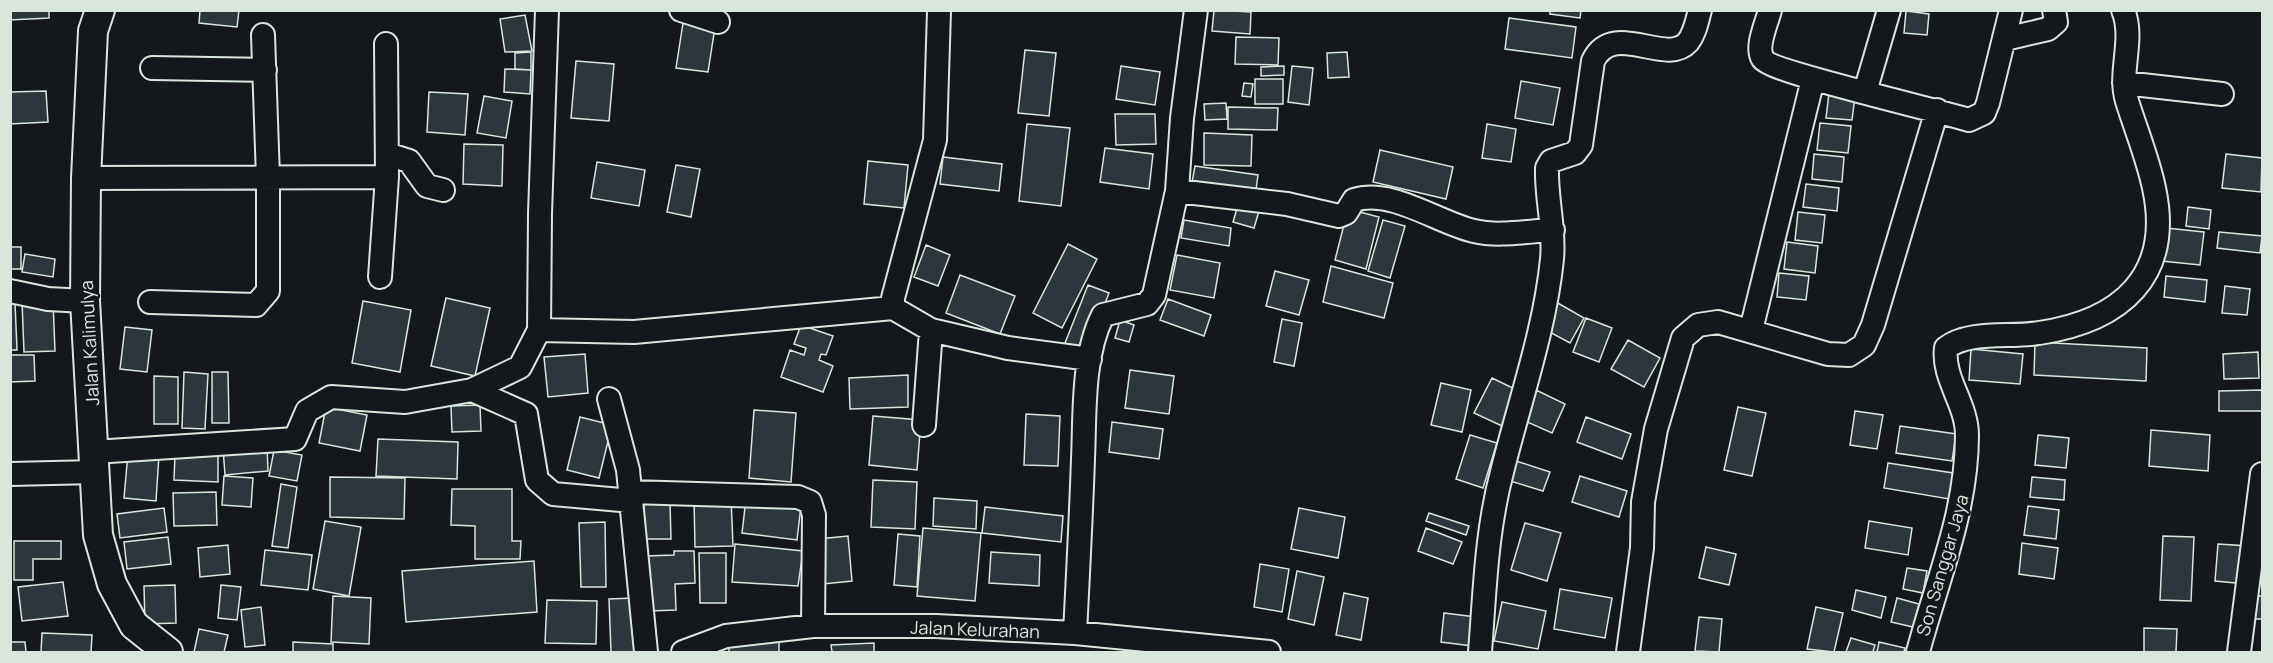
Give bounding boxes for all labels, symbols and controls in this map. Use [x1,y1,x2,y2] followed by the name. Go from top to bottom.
[74,280,104,406] street label: Jalan Kalimulya
[1910,491,1974,639] street label: Son Sanggar Jaya
[910,615,1040,643] street label: Jalan Kelurahan

